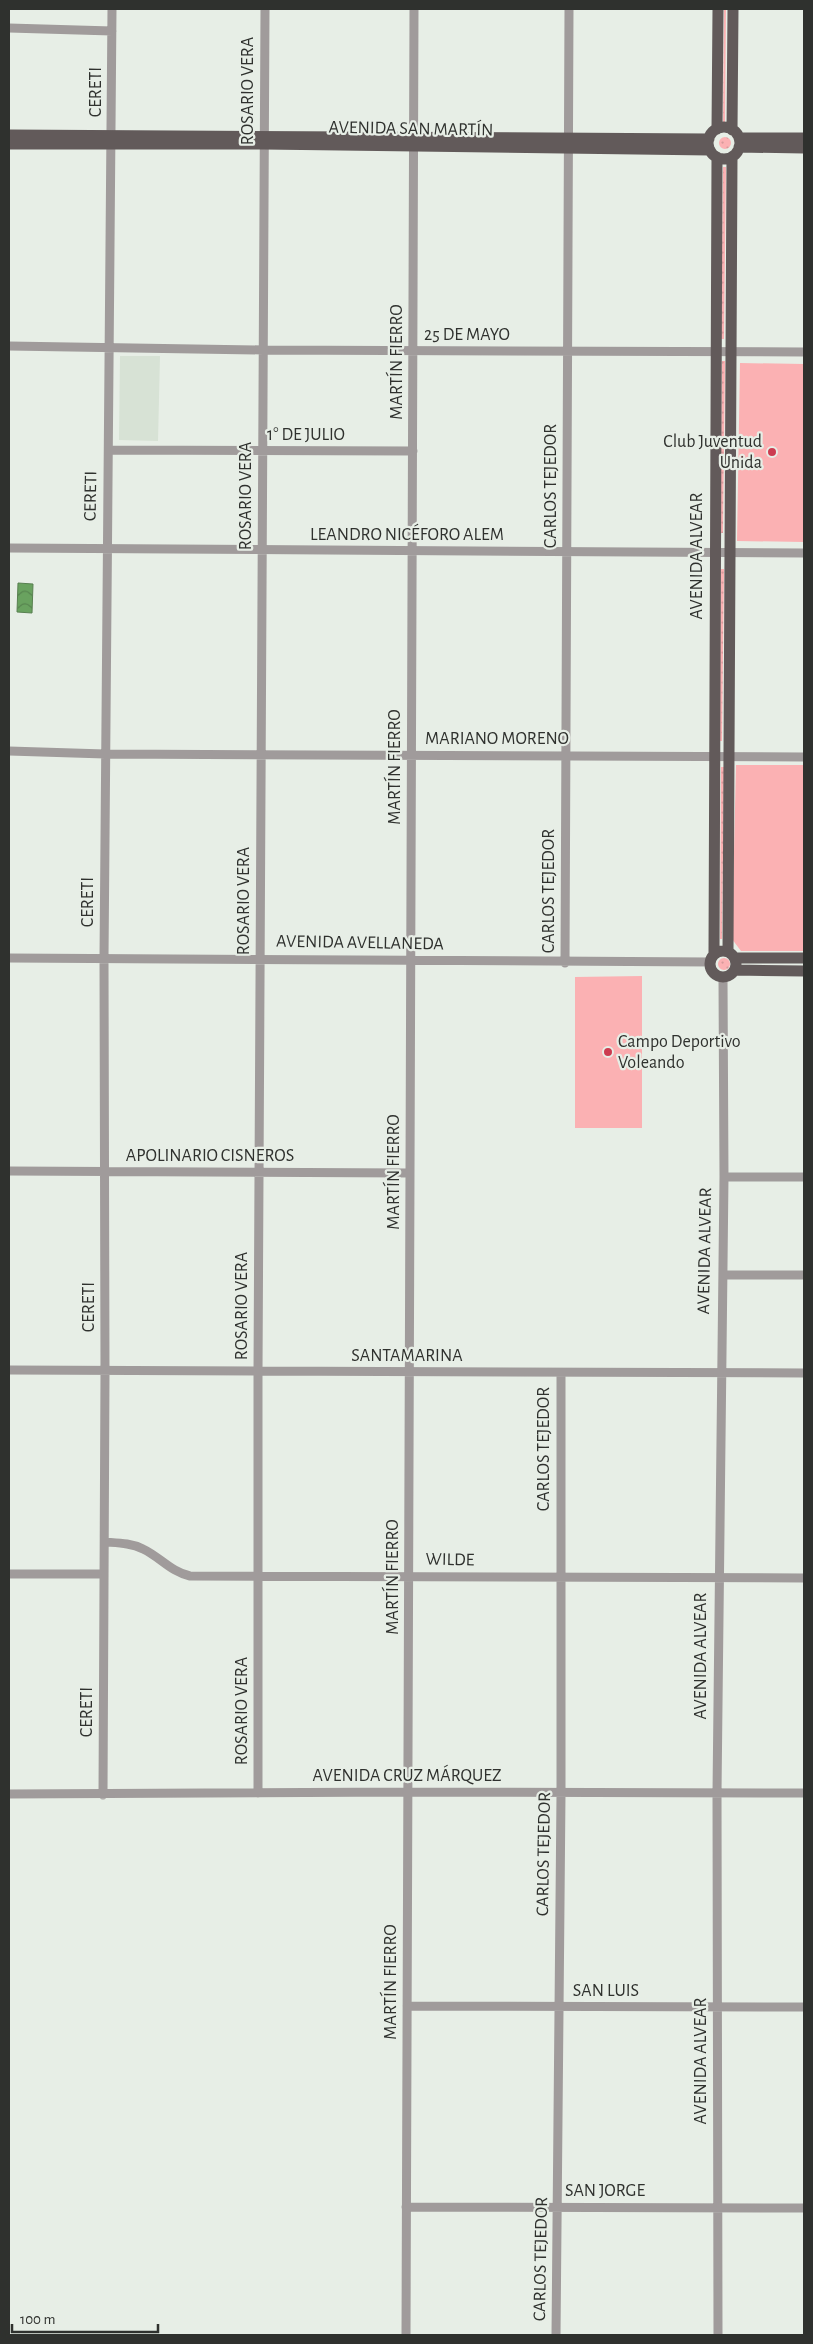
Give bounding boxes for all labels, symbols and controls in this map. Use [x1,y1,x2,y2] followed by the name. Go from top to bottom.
[239,36,257,145] street label: ROSARIO VERA
[87,67,105,117] street label: CERETI
[328,116,494,139] street label: AVENIDA SAN MARTÍN
[385,304,406,420] street label: MARTÍN FIERRO
[424,326,510,344] street label: 25 DE MAYO
[542,424,560,548] street label: CARLOS TEJEDOR
[267,426,345,444] street label: 1° DE JULIO
[663,433,762,472] place label: Club Juventud Unida
[237,441,255,550] street label: ROSARIO VERA
[766,446,778,458] marker: Club Juventud Unida
[82,471,100,521] street label: CERETI
[688,493,706,619] street label: AVENIDA ALVEAR
[310,523,504,544] street label: LEANDRO NICÉFORO ALEM
[383,709,404,825] street label: MARTÍN FIERRO
[425,730,569,748] street label: MARIANO MORENO
[540,829,558,953] street label: CARLOS TEJEDOR
[235,846,253,955] street label: ROSARIO VERA
[79,877,97,927] street label: CERETI
[276,933,445,953] street label: AVENIDA AVELLANEDA
[618,1033,741,1072] place label: Campo Deportivo Voleando
[602,1046,614,1058] marker: Campo Deportivo Voleando
[382,1114,403,1230] street label: MARTÍN FIERRO
[126,1147,294,1165] street label: APOLINARIO CISNEROS
[695,1187,715,1315] street label: AVENIDA ALVEAR
[233,1251,251,1360] street label: ROSARIO VERA
[80,1282,98,1332] street label: CERETI
[351,1347,463,1365] street label: SANTAMARINA
[535,1387,553,1511] street label: CARLOS TEJEDOR
[381,1519,402,1635] street label: MARTÍN FIERRO
[425,1551,475,1569] street label: WILDE
[692,1593,710,1719] street label: AVENIDA ALVEAR
[233,1656,251,1765] street label: ROSARIO VERA
[78,1687,96,1737] street label: CERETI
[313,1764,501,1785] street label: AVENIDA CRUZ MÁRQUEZ
[534,1792,554,1916] street label: CARLOS TEJEDOR
[379,1924,400,2040] street label: MARTÍN FIERRO
[573,1982,639,2000] street label: SAN LUIS
[692,1998,710,2124] street label: AVENIDA ALVEAR
[565,2182,645,2200] street label: SAN JORGE
[531,2197,551,2321] street label: CARLOS TEJEDOR
[12,2302,159,2334] scale bar
[20,2312,55,2327] text: 100 m

